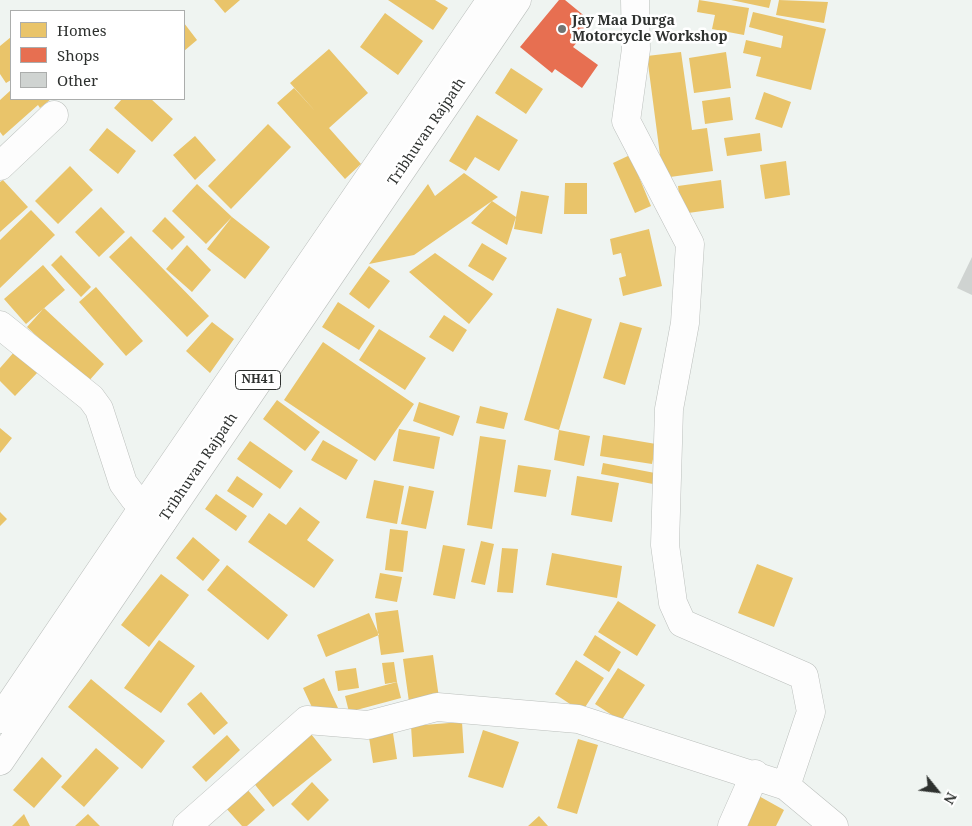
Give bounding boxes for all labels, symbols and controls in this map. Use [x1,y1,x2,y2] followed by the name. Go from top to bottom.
[10,10,185,100] legend
[572,13,728,46] place label: Jay Maa Durga Motorcycle Workshop
[57,20,107,40] text: Homes
[556,23,568,35] marker: Jay Maa Durga Motorcycle Workshop
[57,45,99,65] text: Shops
[57,70,98,90] text: Other
[385,75,469,189] street label: Tribhuvan Rajpath
[236,370,280,390] road number: NH41
[157,410,241,524] street label: Tribhuvan Rajpath
[912,766,962,816] north arrow
[940,789,962,808] text: N

